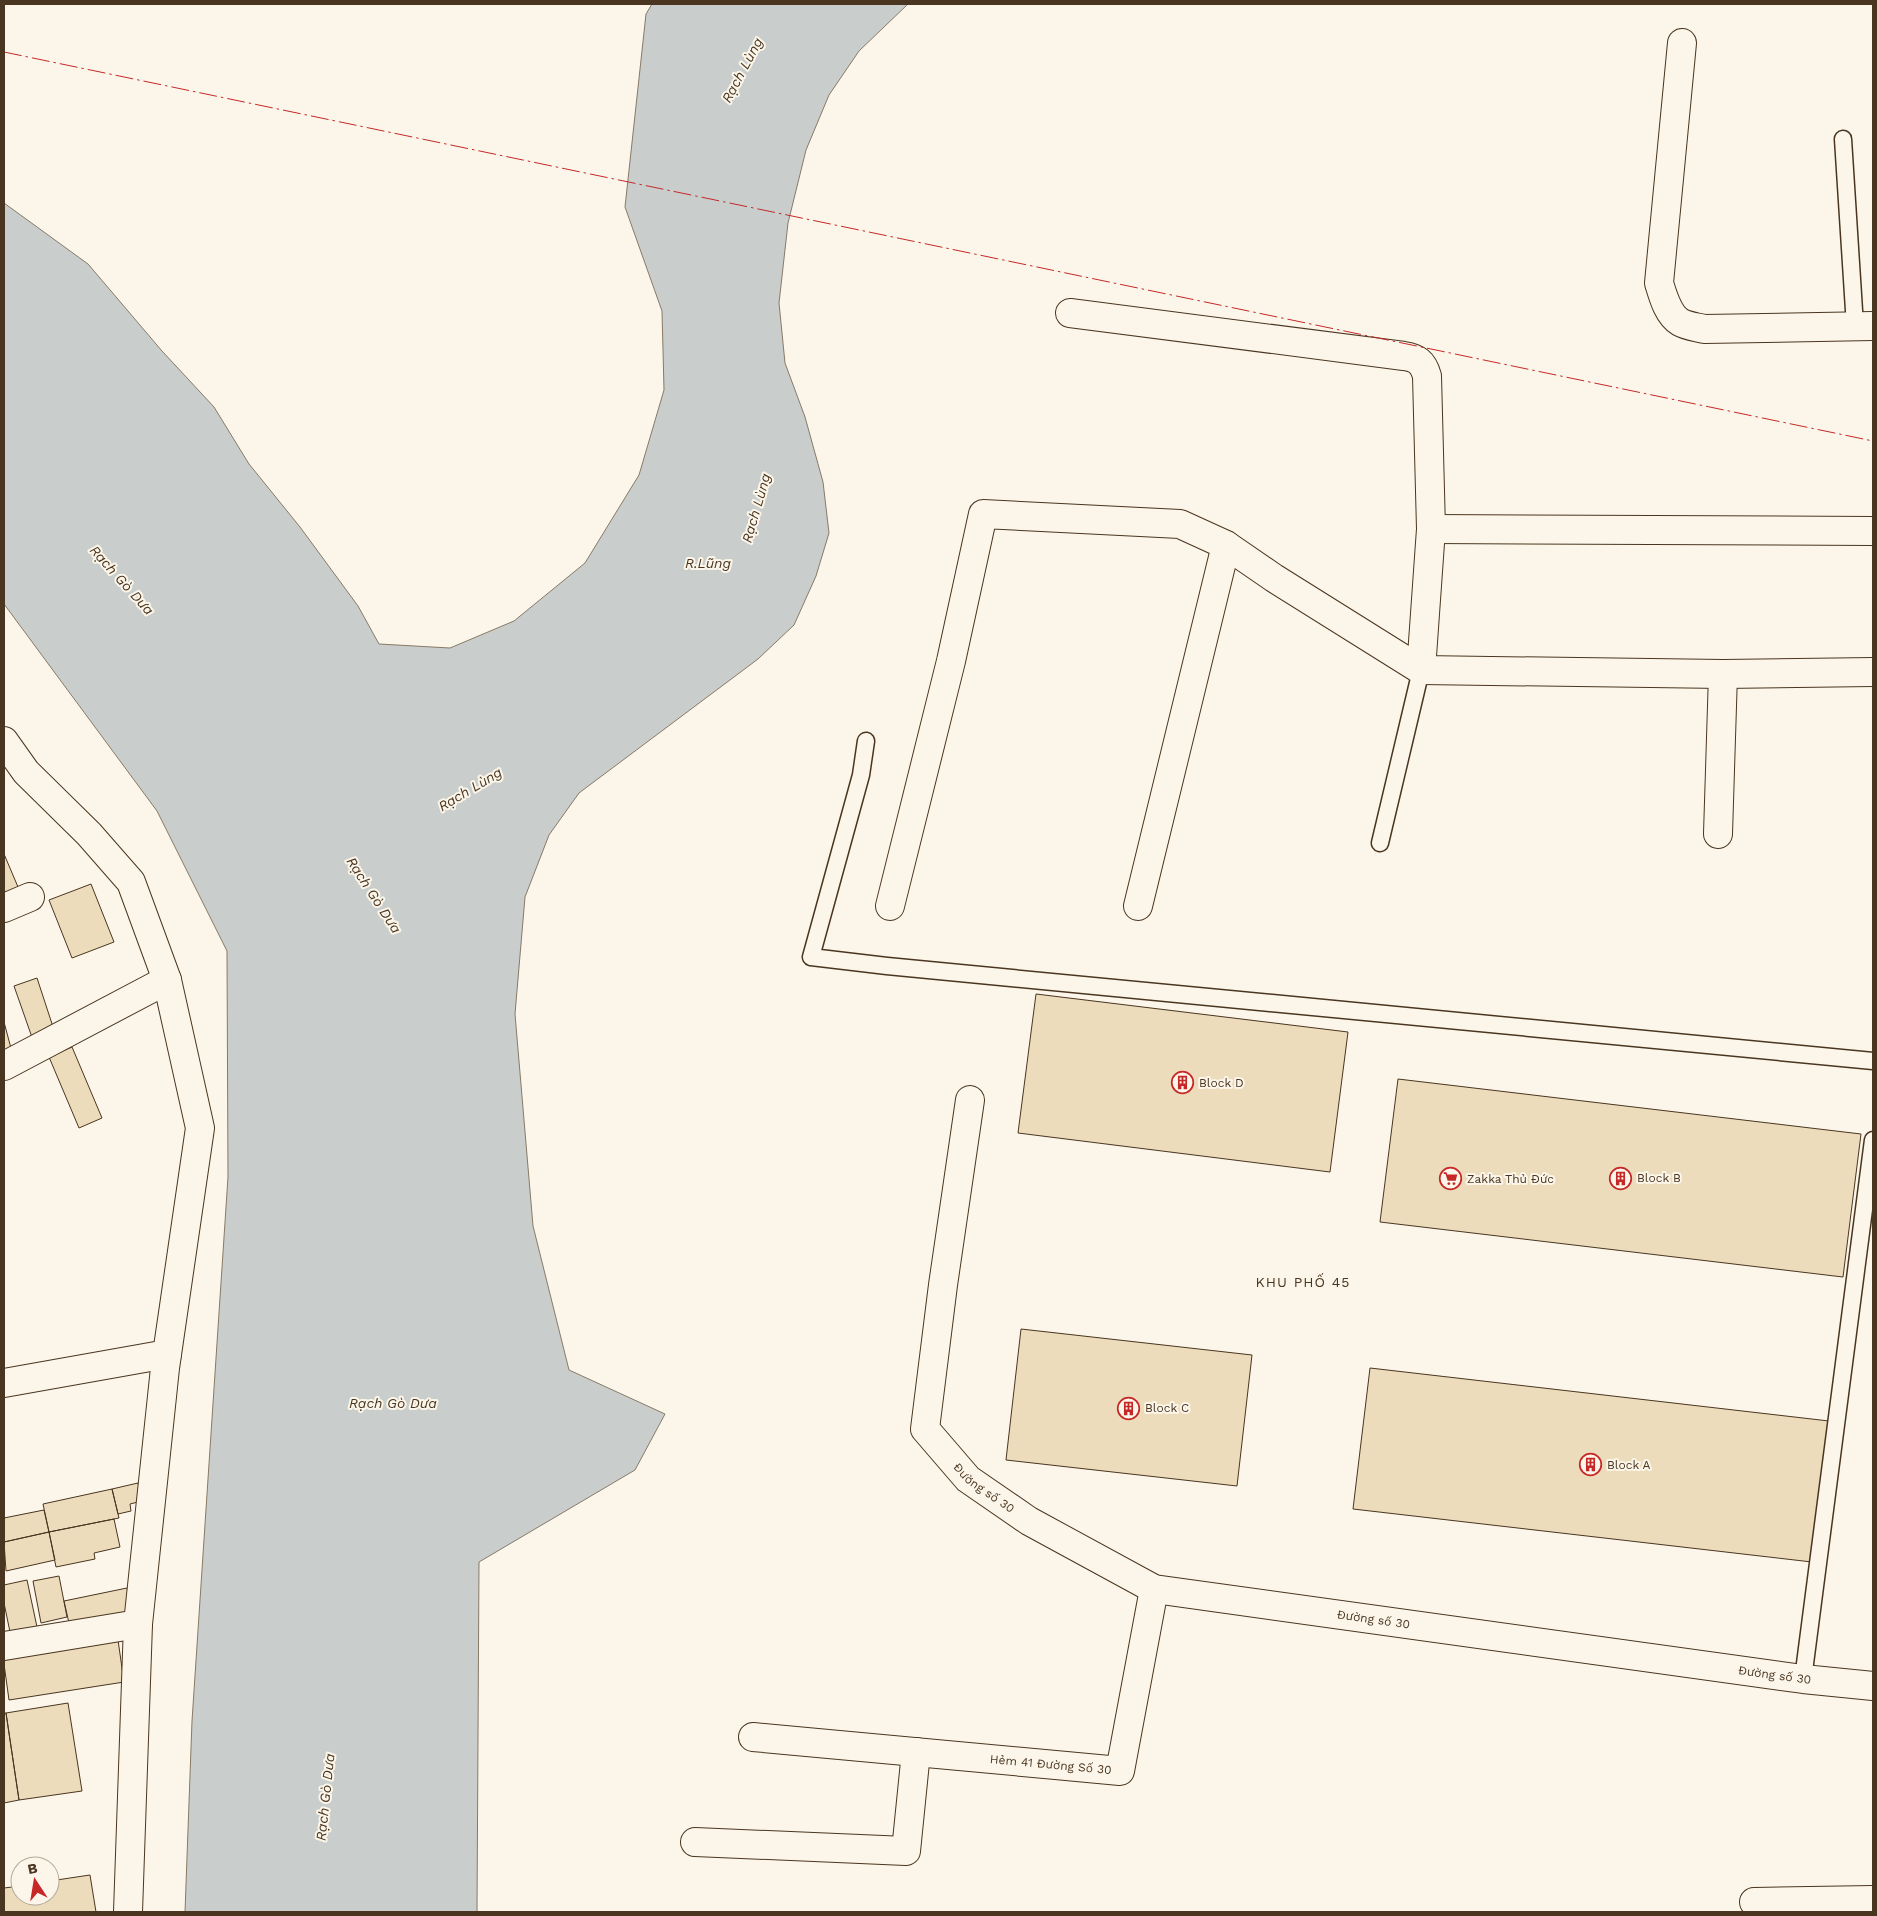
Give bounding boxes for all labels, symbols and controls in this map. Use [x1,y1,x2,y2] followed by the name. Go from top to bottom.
[718,34,766,105] water label: Rạch Lùng
[738,471,774,544] water label: Rạch Lùng
[87,542,158,618] water label: Rạch Gò Dưa
[685,555,731,571] water label: R.Lũng
[435,764,505,814] water label: Rạch Lùng
[343,854,405,936] water label: Rạch Gò Dưa
[1171,1071,1195,1095] building icon: Block D
[1199,1076,1244,1090] place label: Block D
[1609,1166,1633,1190] building icon: Block B
[1439,1167,1463,1191] supermarket icon: Zakka Thủ Đức
[1637,1171,1681,1185] place label: Block B
[1467,1172,1554,1186] place label: Zakka Thủ Đức
[1256,1273,1350,1290] district label: KHU PHỐ 45
[349,1395,437,1411] water label: Rạch Gò Dưa
[1117,1396,1141,1420] building icon: Block C
[1145,1401,1189,1415] place label: Block C
[1579,1453,1603,1477] building icon: Block A
[1607,1458,1651,1472] place label: Block A
[950,1460,1017,1516] street label: Đường số 30
[1336,1607,1411,1631] street label: Đường số 30
[1737,1663,1812,1687] street label: Đường số 30
[312,1752,338,1841] water label: Rạch Gò Dưa
[989,1752,1112,1777] street label: Hẻm 41 Đường Số 30
[10,1856,60,1906] north arrow
[26,1859,39,1877] text: B

